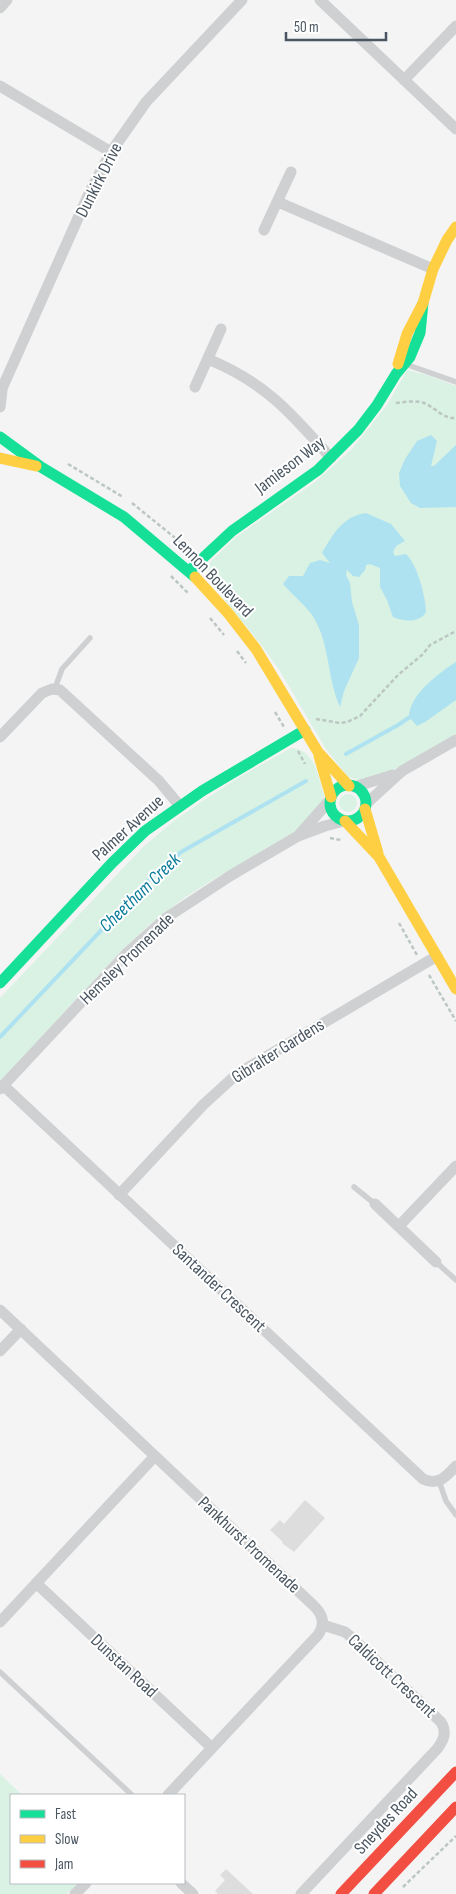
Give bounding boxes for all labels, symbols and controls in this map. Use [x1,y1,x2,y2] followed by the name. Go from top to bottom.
[286,10,386,42] scale bar
[294,18,319,37] text: 50 m
[71,139,127,221] street label: Dunkirk Drive
[250,432,329,499] street label: Jamieson Way
[168,530,258,622] street label: Lennon Boulevard
[88,791,168,865] street label: Palmer Avenue
[95,848,186,937] water label: Cheetham Creek
[76,909,178,1009] street label: Hemsley Promenade
[228,1014,328,1088] street label: Gibralter Gardens
[168,1239,270,1337] street label: Santander Crescent
[194,1492,304,1598] street label: Pankhurst Promenade
[86,1630,162,1702] street label: Dunstan Road
[344,1630,441,1723] street label: Caldicott Crescent
[350,1783,422,1859] street label: Sneydes Road
[10,1794,185,1884] legend
[55,1805,77,1824] text: Fast
[55,1830,79,1849] text: Slow
[54,1855,73,1874] text: Jam

